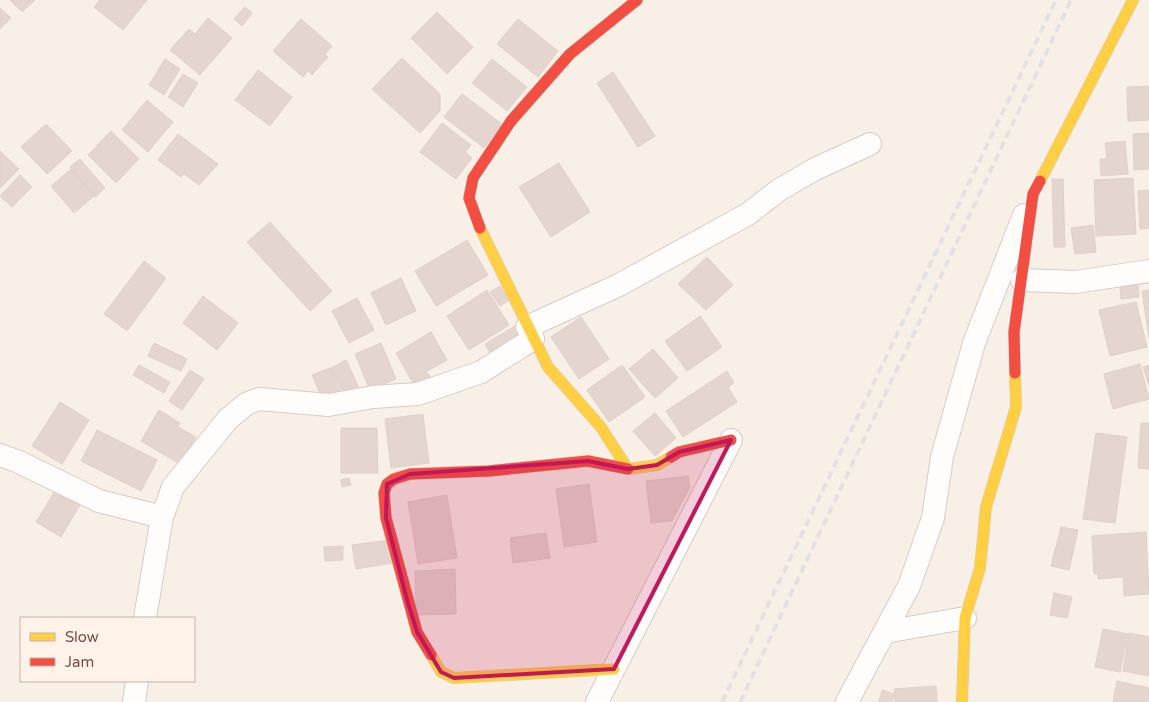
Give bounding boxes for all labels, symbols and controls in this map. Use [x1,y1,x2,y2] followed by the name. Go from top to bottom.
[20,617,195,682] legend
[65,628,99,646] text: Slow
[65,653,94,671] text: Jam

